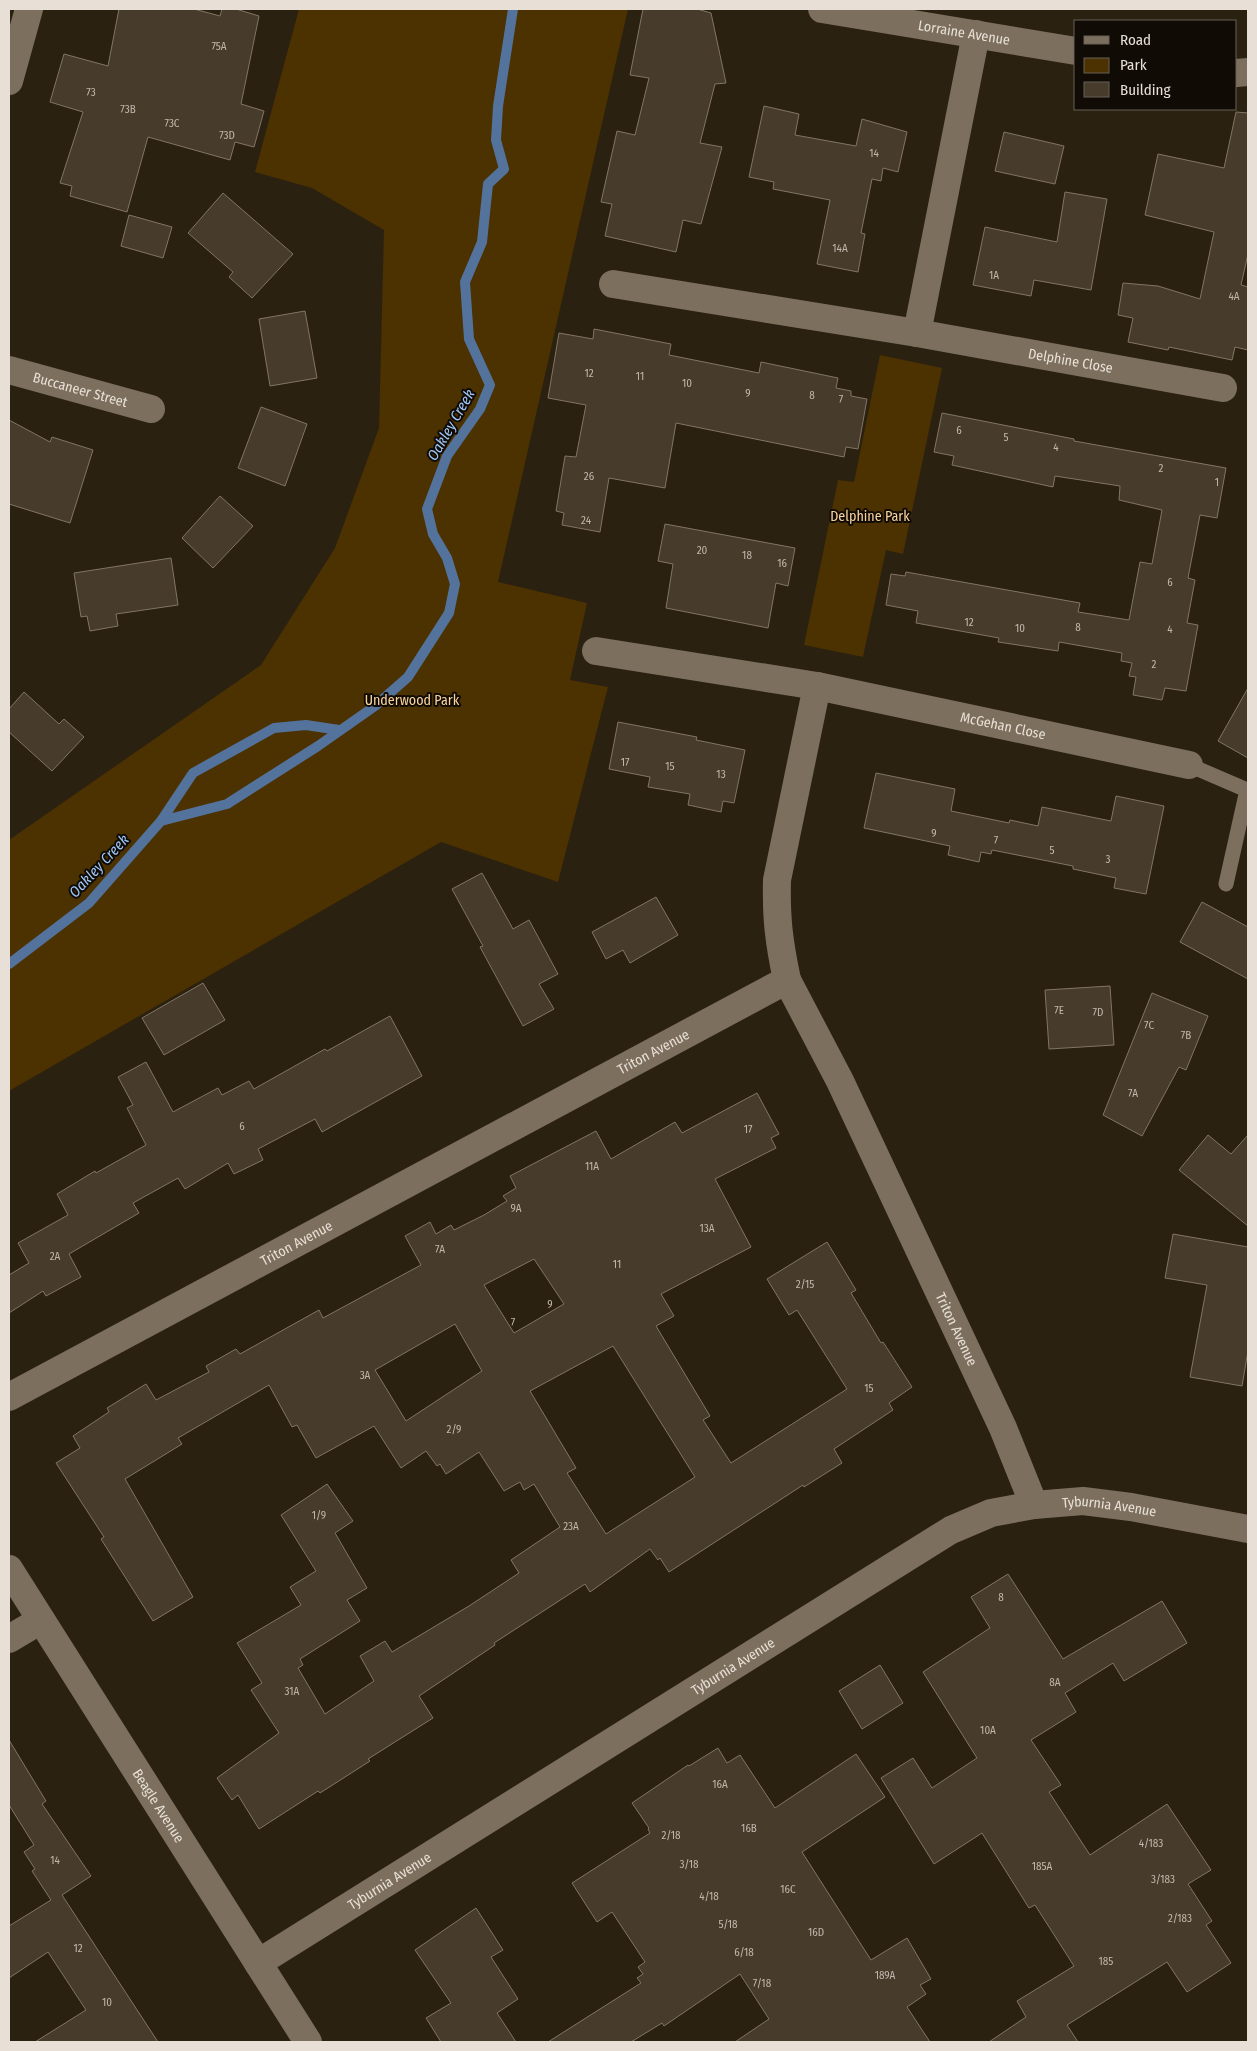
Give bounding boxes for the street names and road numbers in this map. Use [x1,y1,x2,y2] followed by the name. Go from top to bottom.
[917,17,1011,48] street label: Lorraine Avenue
[1027,345,1114,377] street label: Delphine Close
[31,369,130,411] street label: Buccaneer Street
[959,708,1047,743] street label: McGehan Close
[614,1025,692,1078] street label: Triton Avenue
[257,1217,335,1269] street label: Triton Avenue
[932,1290,981,1369] street label: Triton Avenue
[1061,1492,1158,1520] street label: Tyburnia Avenue
[688,1634,778,1699] street label: Tyburnia Avenue
[129,1766,188,1846] street label: Beagle Avenue
[345,1848,434,1913] street label: Tyburnia Avenue

